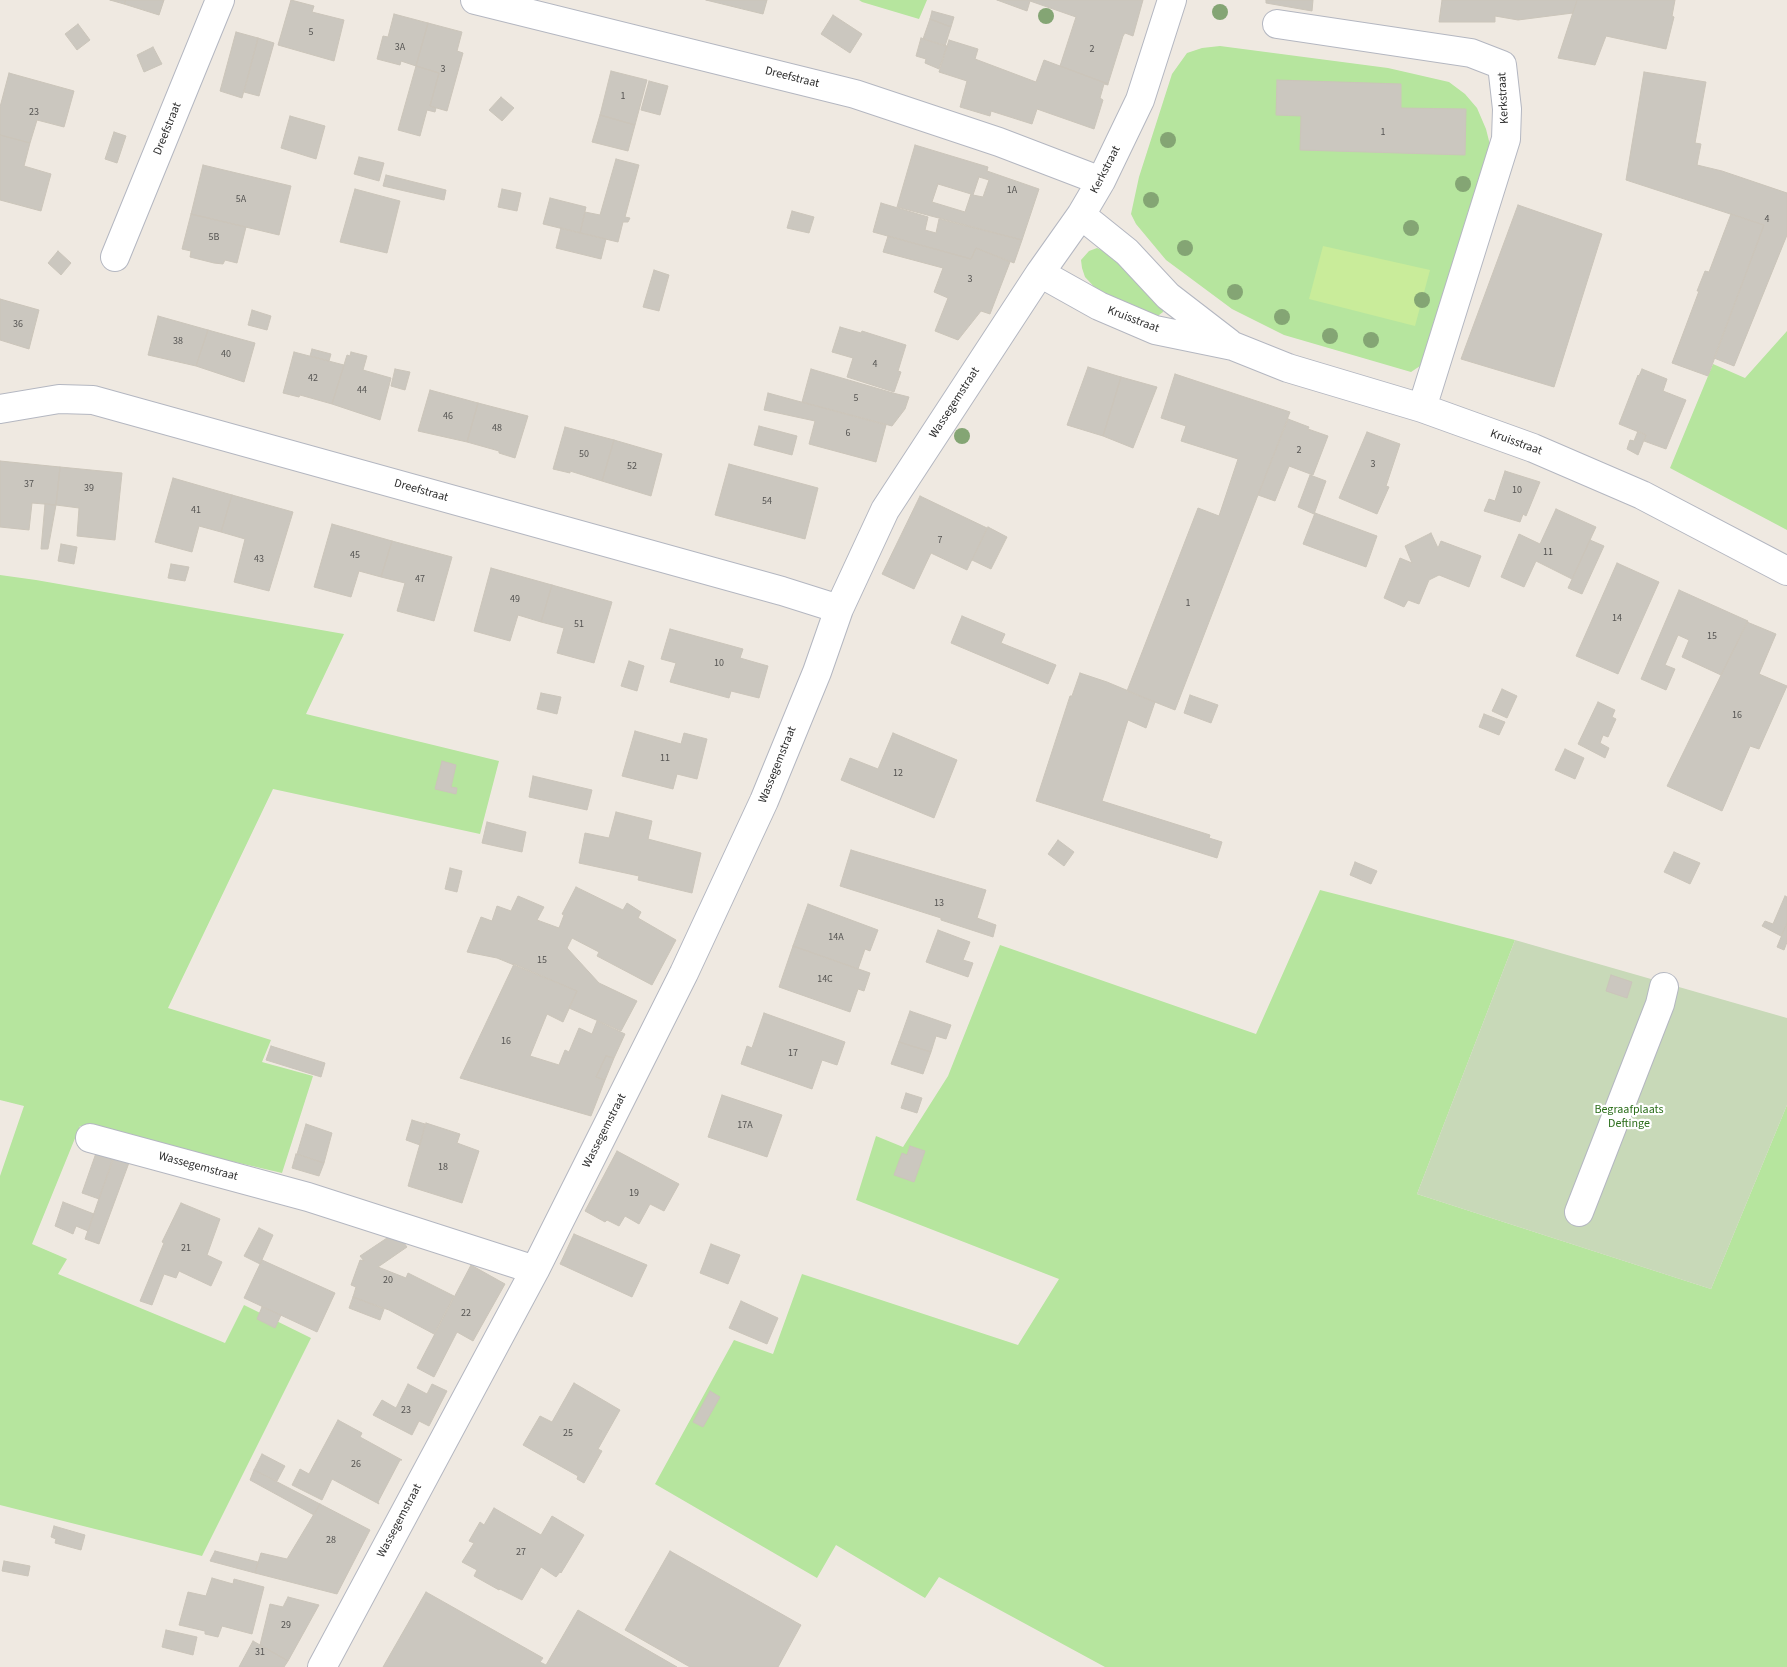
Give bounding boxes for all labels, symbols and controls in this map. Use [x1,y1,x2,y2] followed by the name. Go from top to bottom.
[309,27,313,39] house number: 5
[395,42,405,54] house number: 3A
[1090,44,1094,56] house number: 2
[441,64,445,76] house number: 3
[763,64,821,92] street label: Dreefstraat
[1495,72,1513,124] street label: Kerkstraat
[621,91,625,103] house number: 1
[151,101,185,157] street label: Dreefstraat
[29,107,39,119] house number: 23
[1381,127,1385,139] house number: 1
[1088,144,1124,196] street label: Kerkstraat
[1007,185,1017,197] house number: 1A
[236,194,246,206] house number: 5A
[1765,214,1769,226] house number: 4
[209,232,219,244] house number: 5B
[968,274,972,286] house number: 3
[1105,304,1161,336] street label: Kruisstraat
[13,319,23,331] house number: 36
[173,336,183,348] house number: 38
[221,349,231,361] house number: 40
[873,359,877,371] house number: 4
[927,365,983,441] street label: Wassegemstraat
[308,373,318,385] house number: 42
[357,385,367,397] house number: 44
[854,393,858,405] house number: 5
[443,411,453,423] house number: 46
[492,423,502,435] house number: 48
[1488,427,1544,459] street label: Kruisstraat
[846,428,850,440] house number: 6
[1297,445,1301,457] house number: 2
[579,449,589,461] house number: 50
[1371,459,1375,471] house number: 3
[627,461,637,473] house number: 52
[392,476,450,506] street label: Dreefstraat
[24,479,34,491] house number: 37
[84,483,94,495] house number: 39
[1512,485,1522,497] house number: 10
[762,496,772,508] house number: 54
[191,505,201,517] house number: 41
[938,535,942,547] house number: 7
[1543,547,1553,559] house number: 11
[350,550,360,562] house number: 45
[254,554,264,566] house number: 43
[415,574,425,586] house number: 47
[510,594,520,606] house number: 49
[1186,598,1190,610] house number: 1
[1612,613,1622,625] house number: 14
[574,619,584,631] house number: 51
[1707,631,1717,643] house number: 15
[714,658,724,670] house number: 10
[1732,710,1742,722] house number: 16
[756,724,800,806] street label: Wassegemstraat
[660,753,670,765] house number: 11
[893,768,903,780] house number: 12
[934,898,944,910] house number: 13
[828,932,844,944] house number: 14A
[537,955,547,967] house number: 15
[817,974,833,986] house number: 14C
[501,1036,511,1048] house number: 16
[788,1048,798,1060] house number: 17
[580,1091,630,1171] street label: Wassegemstraat
[1594,1103,1664,1131] park label: Begraafplaats Deftinge
[737,1120,753,1132] house number: 17A
[157,1149,239,1185] street label: Wassegemstraat
[438,1162,448,1174] house number: 18
[629,1188,639,1200] house number: 19
[181,1243,191,1255] house number: 21
[383,1275,393,1287] house number: 20
[461,1308,471,1320] house number: 22
[401,1405,411,1417] house number: 23
[563,1428,573,1440] house number: 25
[351,1459,361,1471] house number: 26
[374,1482,426,1560] street label: Wassegemstraat
[326,1535,336,1547] house number: 28
[516,1547,526,1559] house number: 27
[281,1620,291,1632] house number: 29
[255,1647,265,1659] house number: 31

